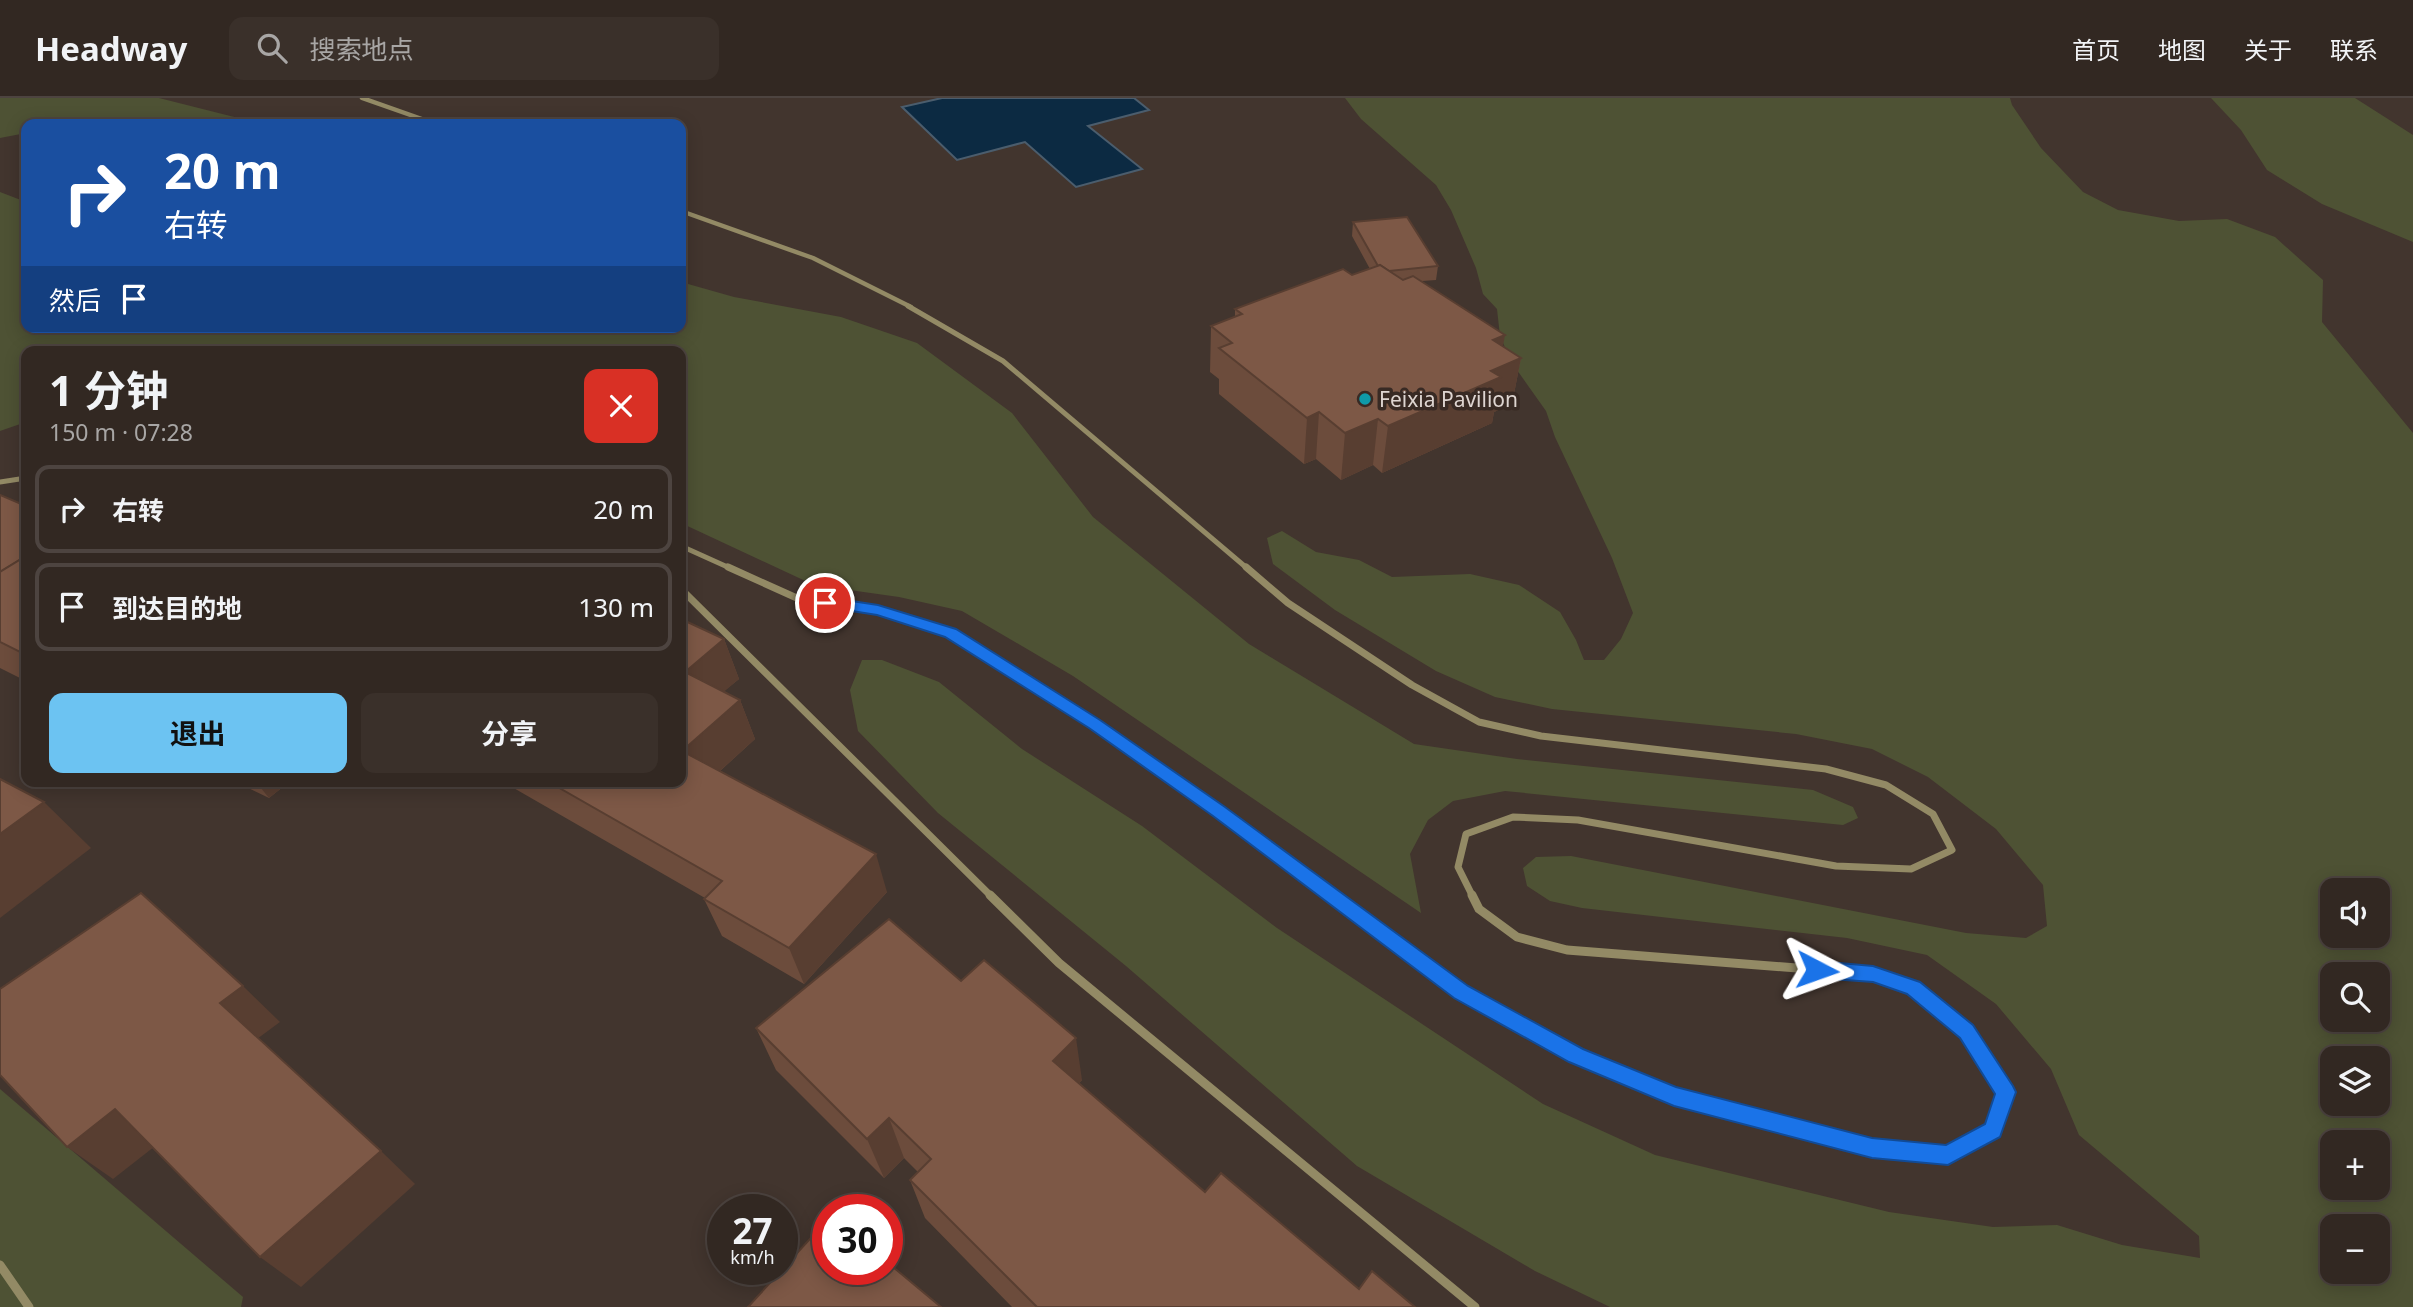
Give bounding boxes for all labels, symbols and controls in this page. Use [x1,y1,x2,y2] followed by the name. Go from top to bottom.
[229,17,719,80] search box
[35,26,187,71] text: Headway
[253,29,291,67] icon: search
[309,31,413,67] text: 搜索地点
[2072,33,2120,66] text: 首页
[2158,33,2206,66] text: 地图
[2244,33,2292,66] text: 关于
[2330,33,2378,66] text: 联系
[164,137,281,203] text: 20 m
[49,147,140,238] icon: right
[164,203,228,246] text: 右转
[115,280,153,318] icon: arrive
[49,282,101,318] text: 然后
[49,361,168,418] text: 1 分钟
[584,369,658,443] button: close
[1379,385,1518,413] place label: Feixia Pavilion
[1357,391,1373,407] marker: Feixia Pavilion
[49,416,193,448] text: 150 m · 07:28
[53,490,91,528] icon: right
[593,491,654,527] text: 20 m
[112,492,164,528] text: 右转
[795,573,855,633] pin
[806,584,844,622] icon: arrive
[53,588,91,626] icon: arrive
[578,589,654,625] text: 130 m
[112,590,242,626] text: 到达目的地
[49,693,347,773] button: 退出
[361,693,658,773] button: 分享
[2320,878,2390,1284] map controls
[2320,878,2390,948] button: sound
[1780,933,1854,1007] position arrow
[2320,962,2390,1032] button: search
[2320,1046,2390,1116] button: layers
[2320,1130,2390,1200] button: +
[812,1194,903,1285] speed limit sign: 30
[732,1207,773,1254] text: 27
[2320,1214,2390,1284] button: −
[730,1245,775,1269] text: km/h

